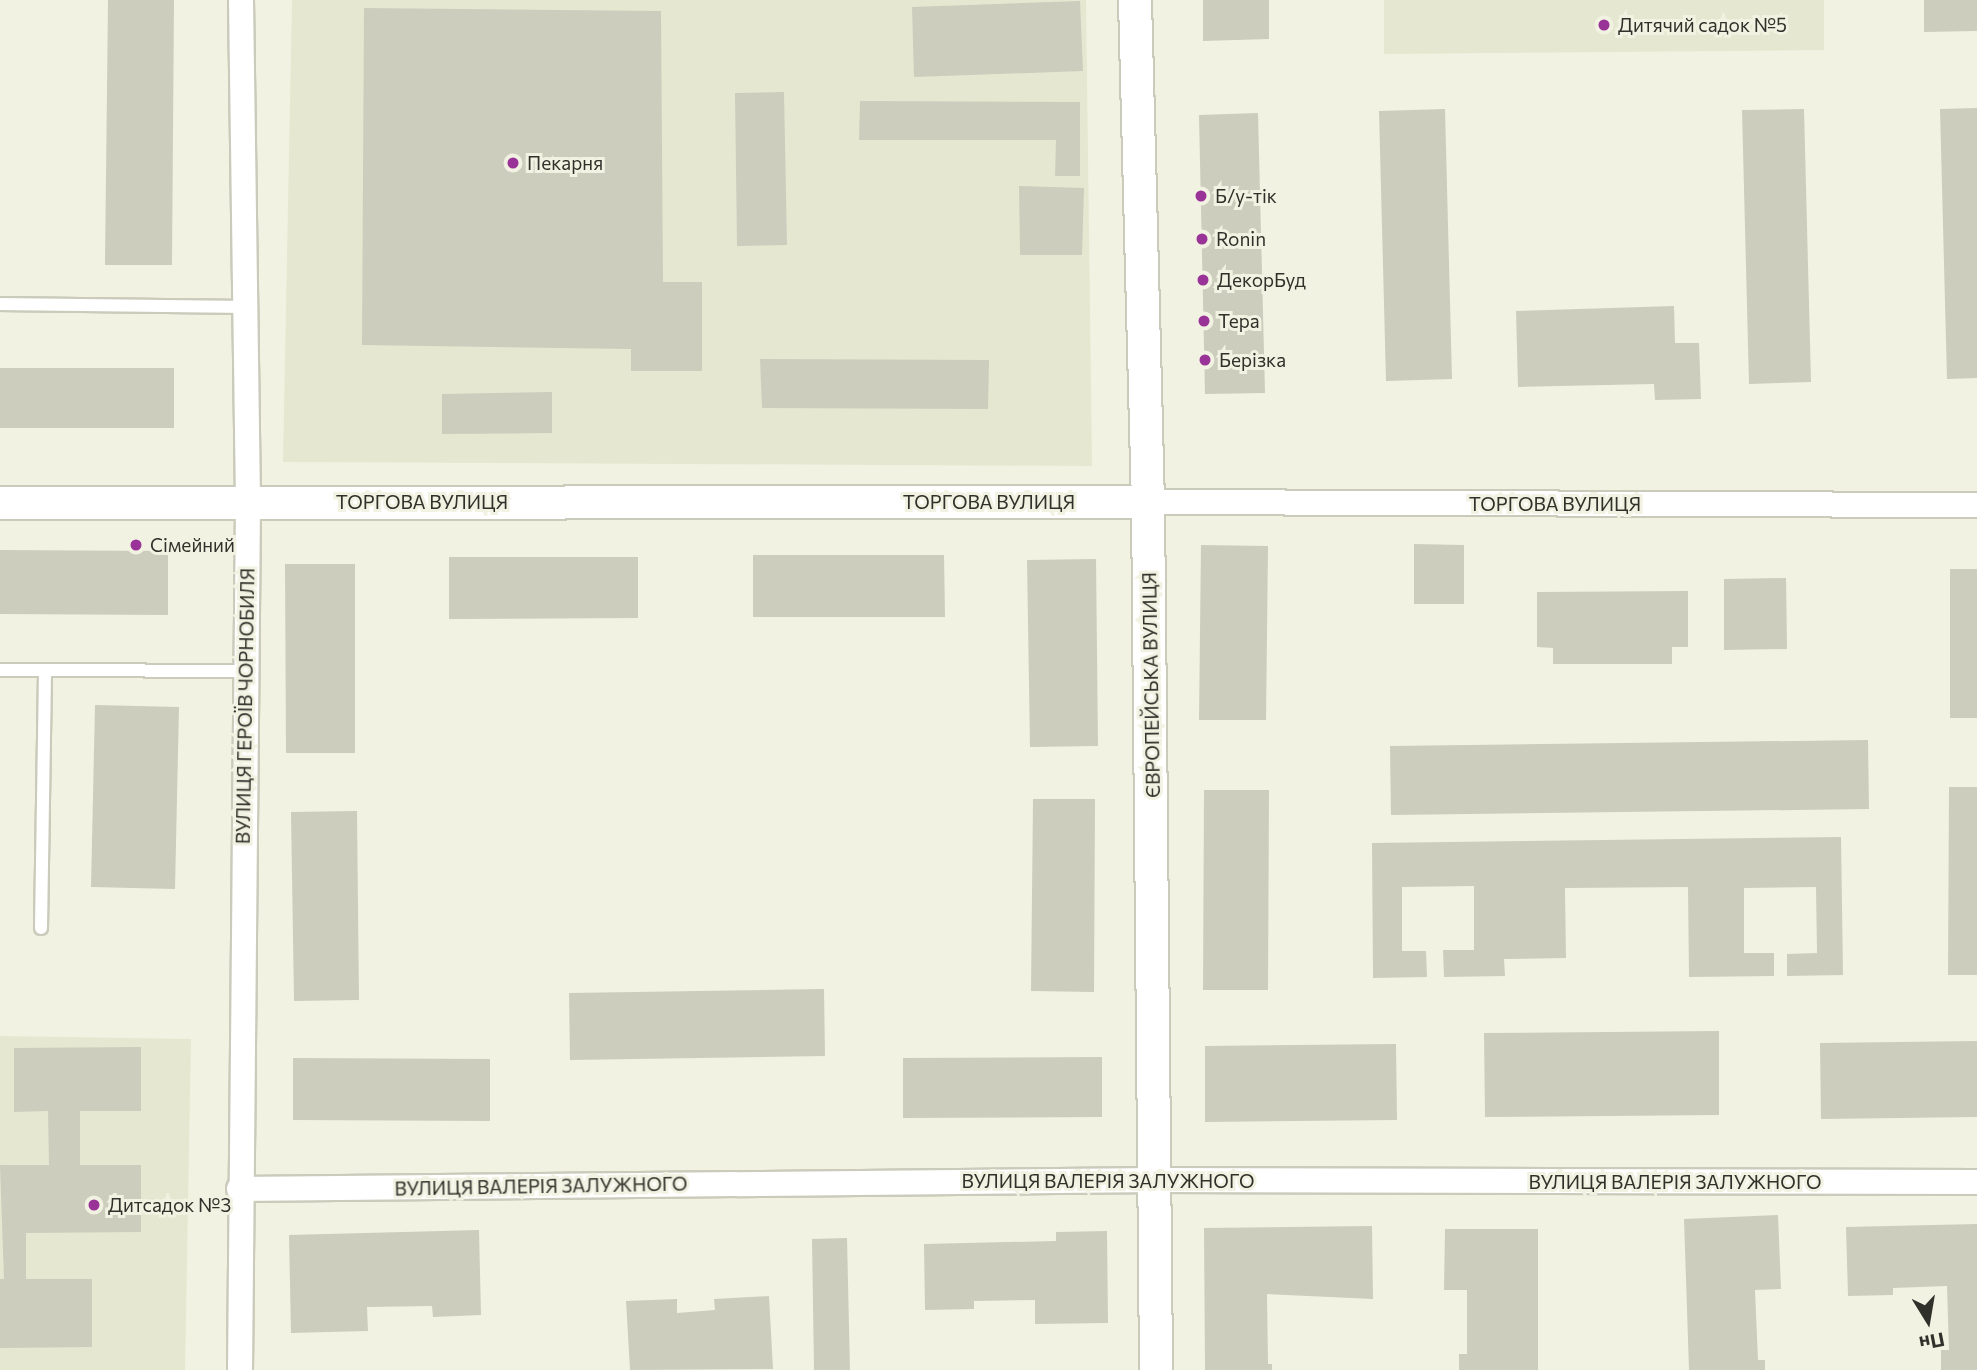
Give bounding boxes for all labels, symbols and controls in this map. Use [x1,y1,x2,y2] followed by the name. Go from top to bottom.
[1618,14,1787,36] place label: Дитячий садок №5
[1596,17,1612,33] marker: Дитячий садок №5
[527,152,603,174] place label: Пекарня
[505,155,521,171] marker: Пекарня
[1215,185,1277,207] place label: Б/у-тік
[1193,188,1209,204] marker: Б/у-тік
[1216,228,1266,250] place label: Ronin
[1194,231,1210,247] marker: Ronin
[1217,269,1306,291] place label: ДекорБуд
[1195,272,1211,288] marker: ДекорБуд
[1218,310,1260,332] place label: Тера
[1196,313,1212,329] marker: Тера
[1219,349,1286,371] place label: Берізка
[1197,352,1213,368] marker: Берізка
[336,491,508,513] street label: ТОРГОВА ВУЛИЦЯ
[903,491,1075,513] street label: ТОРГОВА ВУЛИЦЯ
[1469,493,1641,515] street label: ТОРГОВА ВУЛИЦЯ
[150,534,235,556] place label: Сімейний
[128,537,144,553] marker: Сімейний
[231,568,259,844] street label: ВУЛИЦЯ ГЕРОЇВ ЧОРНОБИЛЯ
[1138,572,1164,798] street label: ЄВРОПЕЙСЬКА ВУЛИЦЯ
[961,1170,1255,1192] street label: ВУЛИЦЯ ВАЛЕРІЯ ЗАЛУЖНОГО
[1528,1171,1822,1193] street label: ВУЛИЦЯ ВАЛЕРІЯ ЗАЛУЖНОГО
[394,1172,688,1200] street label: ВУЛИЦЯ ВАЛЕРІЯ ЗАЛУЖНОГО
[108,1194,231,1216] place label: Дитсадок №3
[86,1197,102,1213] marker: Дитсадок №3
[1893,1286,1963,1356] north arrow
[1918,1328,1947,1356] text: Пн

